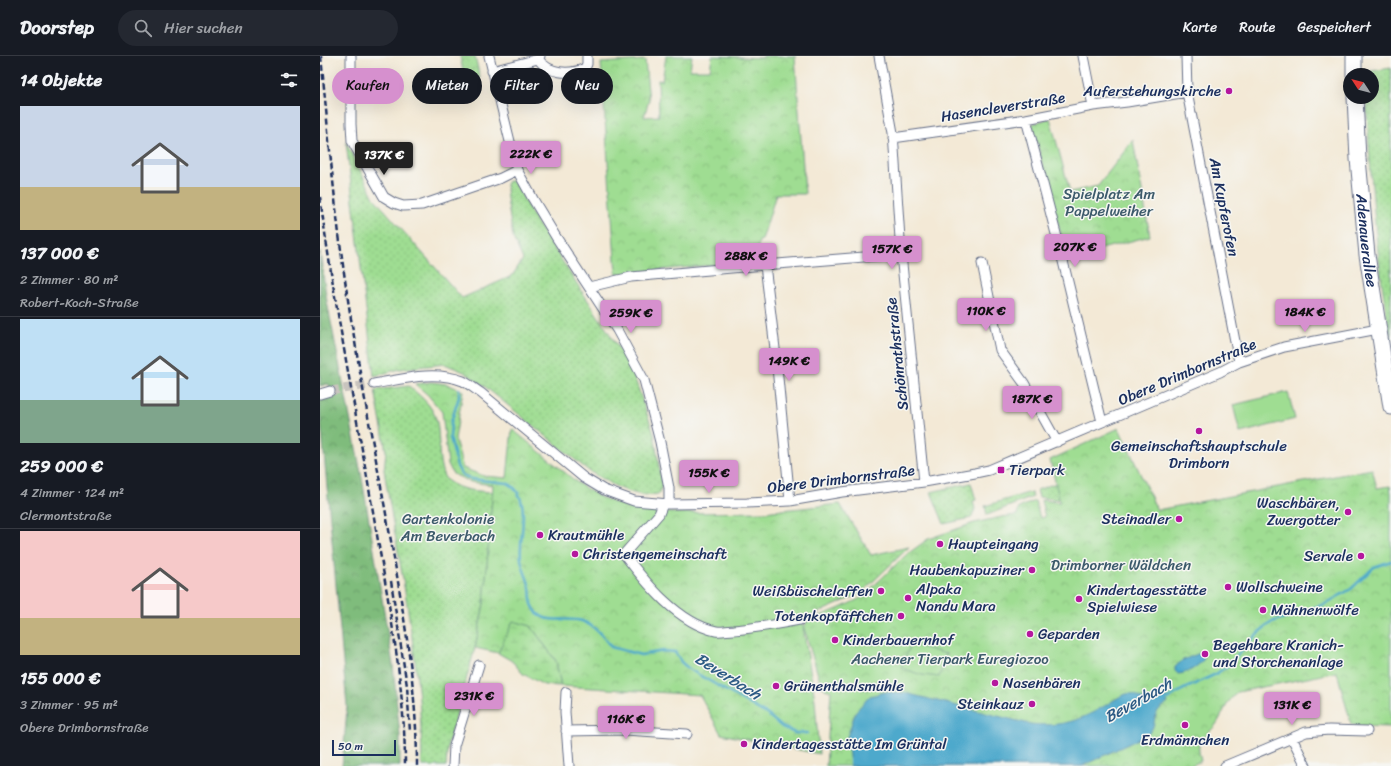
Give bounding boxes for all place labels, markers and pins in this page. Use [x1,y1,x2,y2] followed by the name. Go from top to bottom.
[1082,78,1221,104] place label: Auferstehungskirche
[1224,86,1234,96] marker: Auferstehungskirche
[498,141,564,175] pin: 222K €
[351,142,417,176] pin: 137K €
[1042,234,1108,268] pin: 207K €
[859,236,925,270] pin: 157K €
[713,243,779,277] pin: 288K €
[953,298,1019,332] pin: 110K €
[1272,299,1338,333] pin: 184K €
[598,300,664,334] pin: 259K €
[756,348,822,382] pin: 149K €
[999,386,1065,420] pin: 187K €
[1194,426,1204,436] marker: Gemeinschaftshauptschule Drimborn
[1111,433,1287,476] place label: Gemeinschaftshauptschule Drimborn
[1009,457,1066,483] place label: Tierpark
[676,460,742,494] pin: 155K €
[996,465,1006,475] marker: Tierpark
[1257,490,1341,533] place label: Waschbären, Zwergotter
[1102,506,1172,532] place label: Steinadler
[1343,507,1353,517] marker: Waschbären, Zwergotter
[1174,514,1184,524] marker: Steinadler
[548,522,624,548] place label: Krautmühle
[535,530,545,540] marker: Krautmühle
[948,531,1039,557] place label: Haupteingang
[935,539,945,549] marker: Haupteingang
[583,541,727,567] place label: Christengemeinschaft
[1304,543,1353,569] place label: Servale
[570,549,580,559] marker: Christengemeinschaft
[1356,551,1366,561] marker: Servale
[910,557,1025,583] place label: Haubenkapuziner
[1027,565,1037,575] marker: Haubenkapuziner
[1236,574,1323,600] place label: Wollschweine
[915,576,996,619] place label: Alpaka Nandu Mara
[1087,577,1207,620] place label: Kindertagesstätte Spielwiese
[753,578,873,604] place label: Weißbüschelaffen
[1223,582,1233,592] marker: Wollschweine
[876,586,886,596] marker: Weißbüschelaffen
[903,593,913,603] marker: Alpaka Nandu Mara
[1074,594,1084,604] marker: Kindertagesstätte Spielwiese
[1271,597,1359,623] place label: Mähnenwölfe
[774,603,893,629] place label: Totenkopfäffchen
[1258,605,1268,615] marker: Mähnenwölfe
[896,611,906,621] marker: Totenkopfäffchen
[1038,621,1100,647] place label: Geparden
[843,627,955,653] place label: Kinderbauernhof
[1025,629,1035,639] marker: Geparden
[1213,632,1344,675] place label: Begehbare Kranich- und Storchenanlage
[830,635,840,645] marker: Kinderbauernhof
[1200,649,1210,659] marker: Begehbare Kranich- und Storchenanlage
[1003,670,1081,696] place label: Nasenbären
[784,673,904,699] place label: Grünenthalsmühle
[990,678,1000,688] marker: Nasenbären
[771,681,781,691] marker: Grünenthalsmühle
[441,683,507,717] pin: 231K €
[957,691,1025,717] place label: Steinkauz
[1259,692,1325,726] pin: 131K €
[1027,699,1037,709] marker: Steinkauz
[593,706,659,740] pin: 116K €
[1180,720,1190,730] marker: Erdmännchen
[1141,727,1229,753] place label: Erdmännchen
[752,731,947,757] place label: Kindertagesstätte Im Grüntal
[739,739,749,749] marker: Kindertagesstätte Im Grüntal

